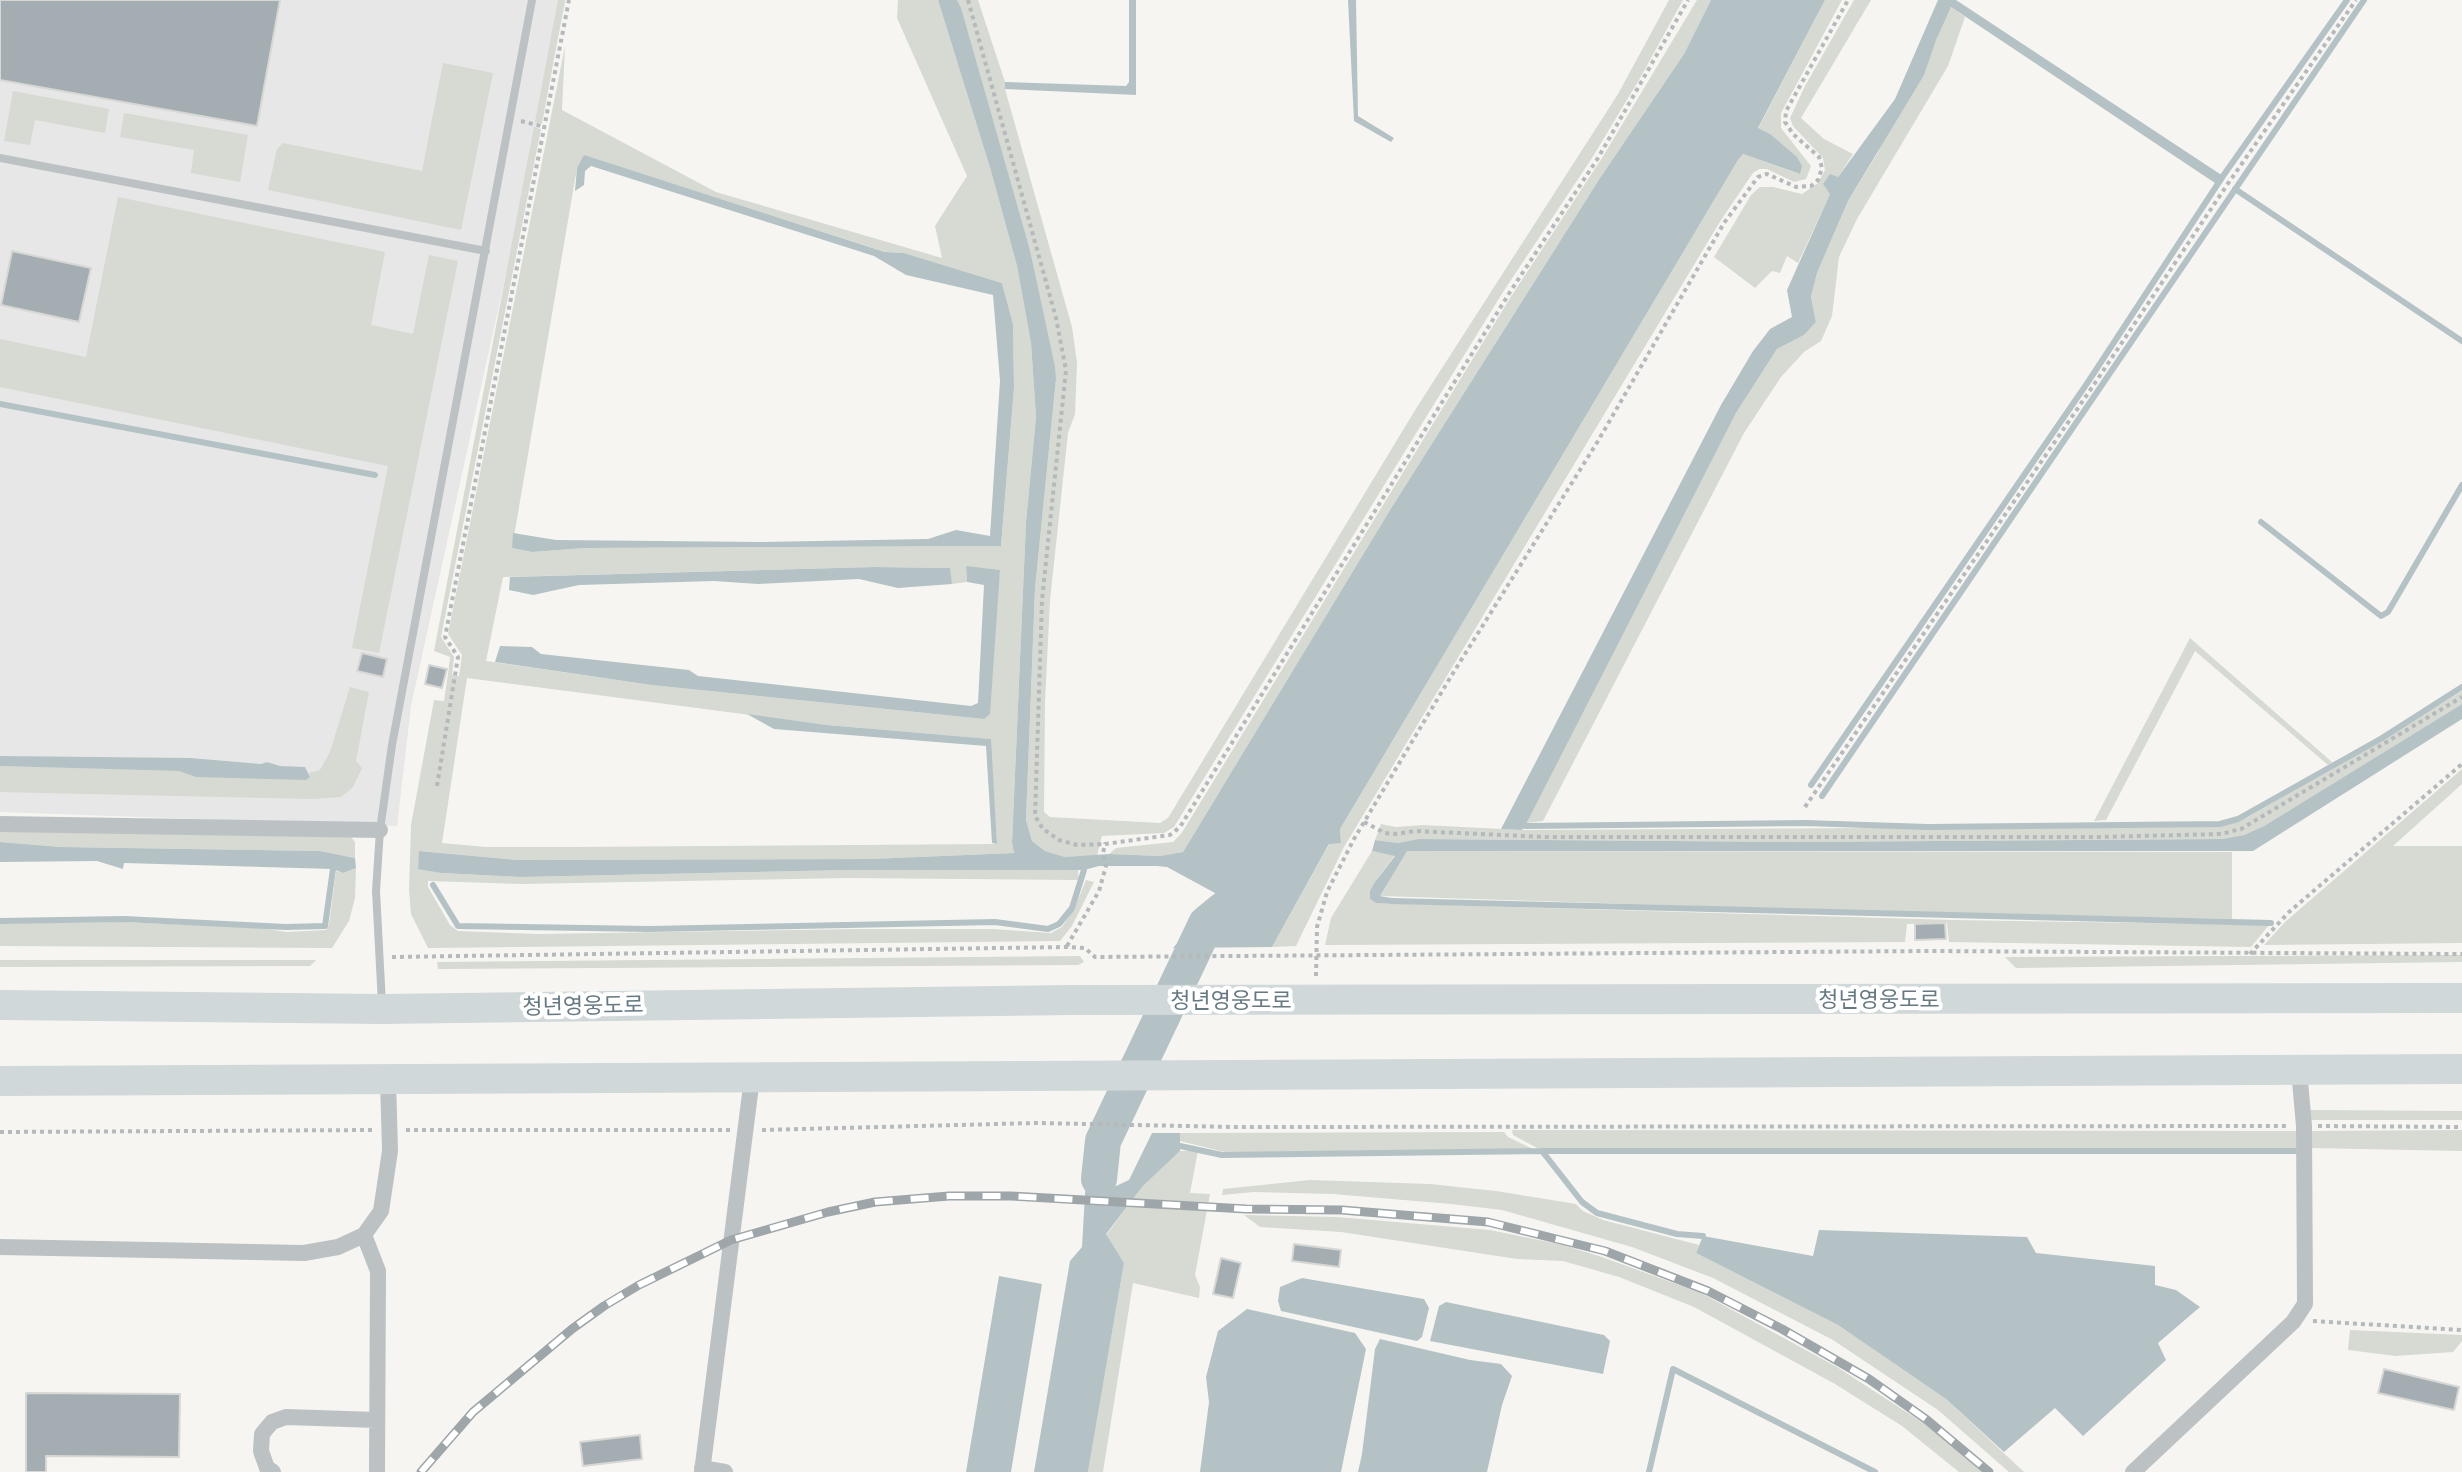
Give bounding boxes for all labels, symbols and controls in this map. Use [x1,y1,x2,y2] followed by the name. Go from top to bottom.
[1818,987,1940,1013] street label: 청년영웅도로
[1170,988,1292,1014] street label: 청년영웅도로
[522,992,644,1020] street label: 청년영웅도로

